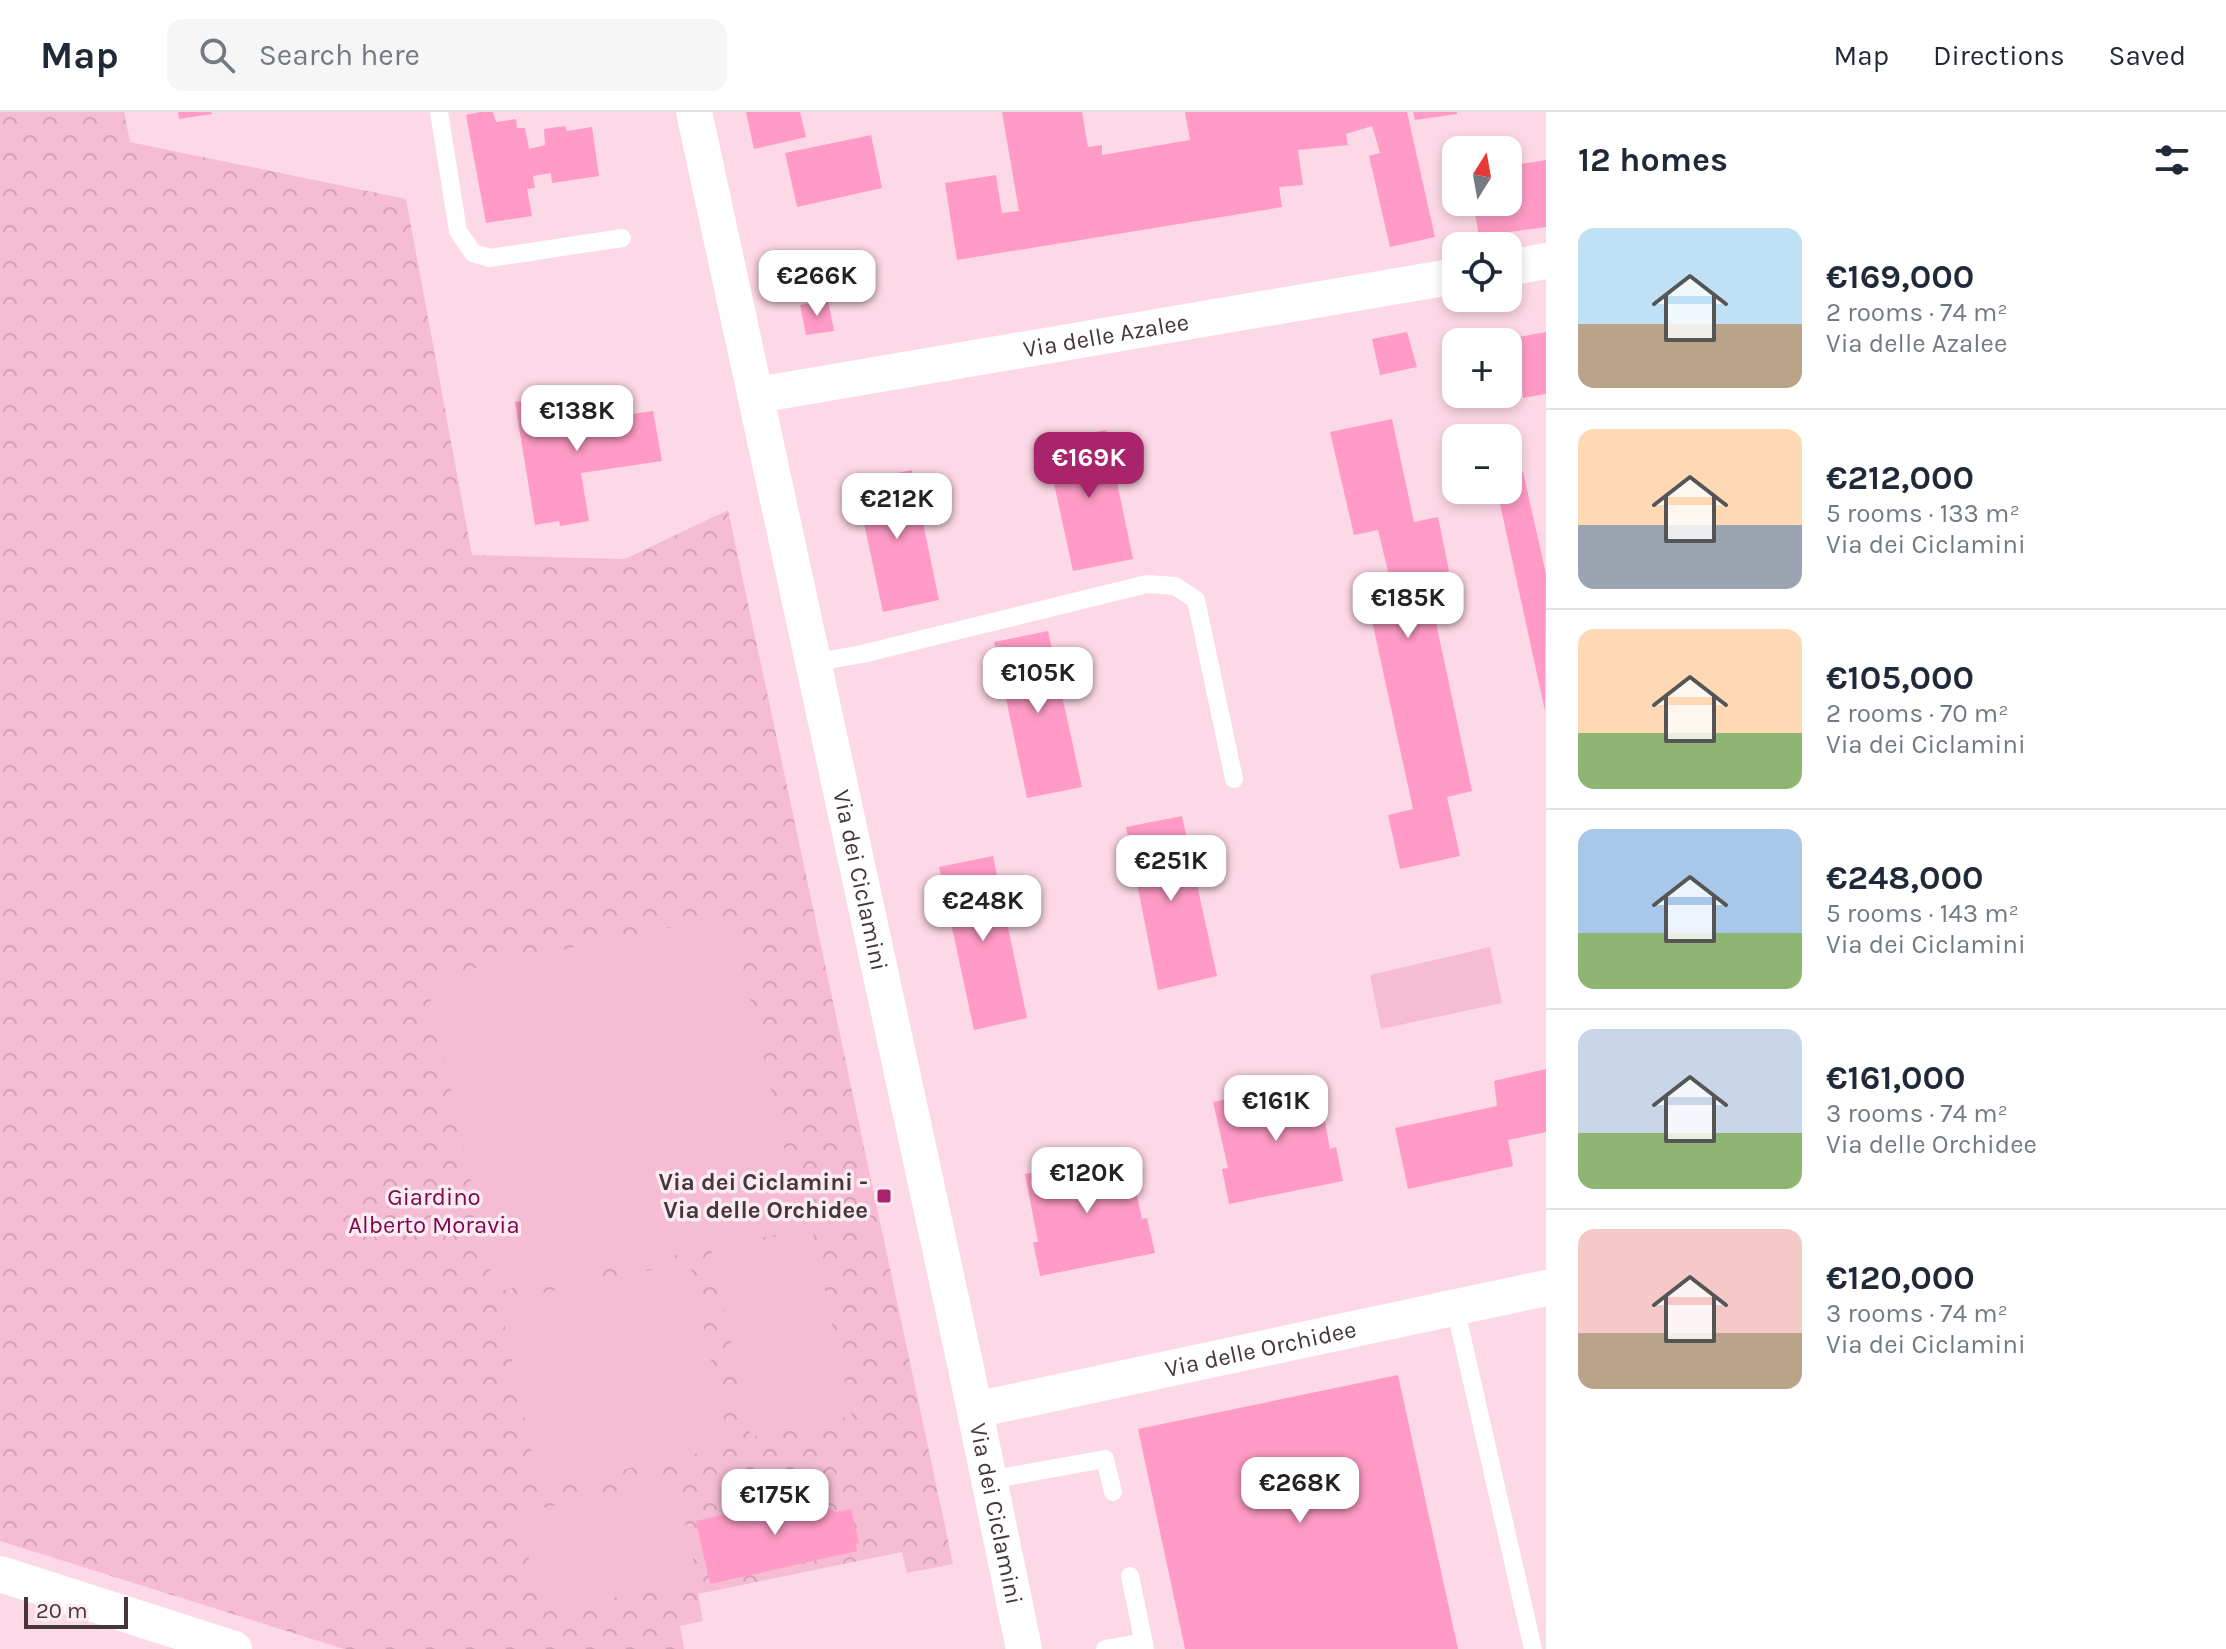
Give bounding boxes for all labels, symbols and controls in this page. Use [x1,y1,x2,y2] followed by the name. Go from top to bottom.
[167,19,727,91] search box
[40,33,119,78] text: Map
[195,33,239,77] icon: search
[259,37,420,73] text: Search here
[1834,39,1889,72] text: Map
[1933,39,2065,72] text: Directions
[2109,39,2186,72] text: Saved
[1442,136,1522,216] north arrow
[1442,136,1522,504] map controls
[2150,138,2194,182] icon: filters
[1578,140,1728,180] text: 12 homes
[1442,232,1522,312] button: locate
[761,250,873,318] pin: €266K
[1826,257,1974,297] text: €169,000
[777,260,857,291] text: €266K
[1642,260,1738,356] icon: home
[1826,297,2008,328] text: 2 rooms · 74 m²
[1021,308,1191,363] street label: Via delle Azalee
[1442,328,1522,408] button: +
[1826,328,2007,359] text: Via delle Azalee
[521,385,633,453] pin: €138K
[539,395,615,426] text: €138K
[1442,424,1522,504] button: −
[1033,432,1145,500] pin: €169K
[1052,442,1126,473] text: €169K
[1826,458,1974,498] text: €212,000
[1642,461,1738,557] icon: home
[841,473,953,541] pin: €212K
[860,483,934,514] text: €212K
[1826,498,2020,529] text: 5 rooms · 133 m²
[1826,529,2026,560] text: Via dei Ciclamini
[1352,572,1464,640] pin: €185K
[1371,582,1445,613] text: €185K
[982,647,1094,715] pin: €105K
[1001,657,1075,688] text: €105K
[1826,658,1974,698] text: €105,000
[1642,661,1738,757] icon: home
[1826,698,2009,729] text: 2 rooms · 70 m²
[1826,729,2026,760] text: Via dei Ciclamini
[827,787,894,973] street label: Via dei Ciclamini
[1115,835,1227,903] pin: €251K
[1134,845,1208,876] text: €251K
[1826,858,1983,898] text: €248,000
[1642,861,1738,957] icon: home
[927,875,1039,943] pin: €248K
[942,885,1024,916] text: €248K
[1826,898,2019,929] text: 5 rooms · 143 m²
[1826,929,2026,960] text: Via dei Ciclamini
[1826,1058,1966,1098] text: €161,000
[1642,1061,1738,1157] icon: home
[1220,1075,1332,1143] pin: €161K
[1242,1085,1310,1116] text: €161K
[1826,1098,2008,1129] text: 3 rooms · 74 m²
[1826,1129,2037,1160] text: Via delle Orchidee
[1031,1147,1143,1215] pin: €120K
[1050,1157,1124,1188] text: €120K
[659,1168,868,1224] place label: Via dei Ciclamini - Via delle Orchidee
[348,1183,520,1239] park label: Giardino Alberto Moravia
[875,1187,893,1205] marker: Via dei Ciclamini - Via delle Orchidee
[1826,1258,1975,1298] text: €120,000
[1642,1261,1738,1357] icon: home
[1826,1298,2008,1329] text: 3 rooms · 74 m²
[1162,1315,1359,1383] street label: Via delle Orchidee
[1826,1329,2026,1360] text: Via dei Ciclamini
[964,1421,1028,1607] street label: Via dei Ciclamini
[1244,1457,1356,1525] pin: €268K
[1259,1467,1341,1498] text: €268K
[719,1469,831,1537] pin: €175K
[740,1479,810,1510] text: €175K
[24,1593,128,1629] scale bar
[36,1598,88,1624] text: 20 m

